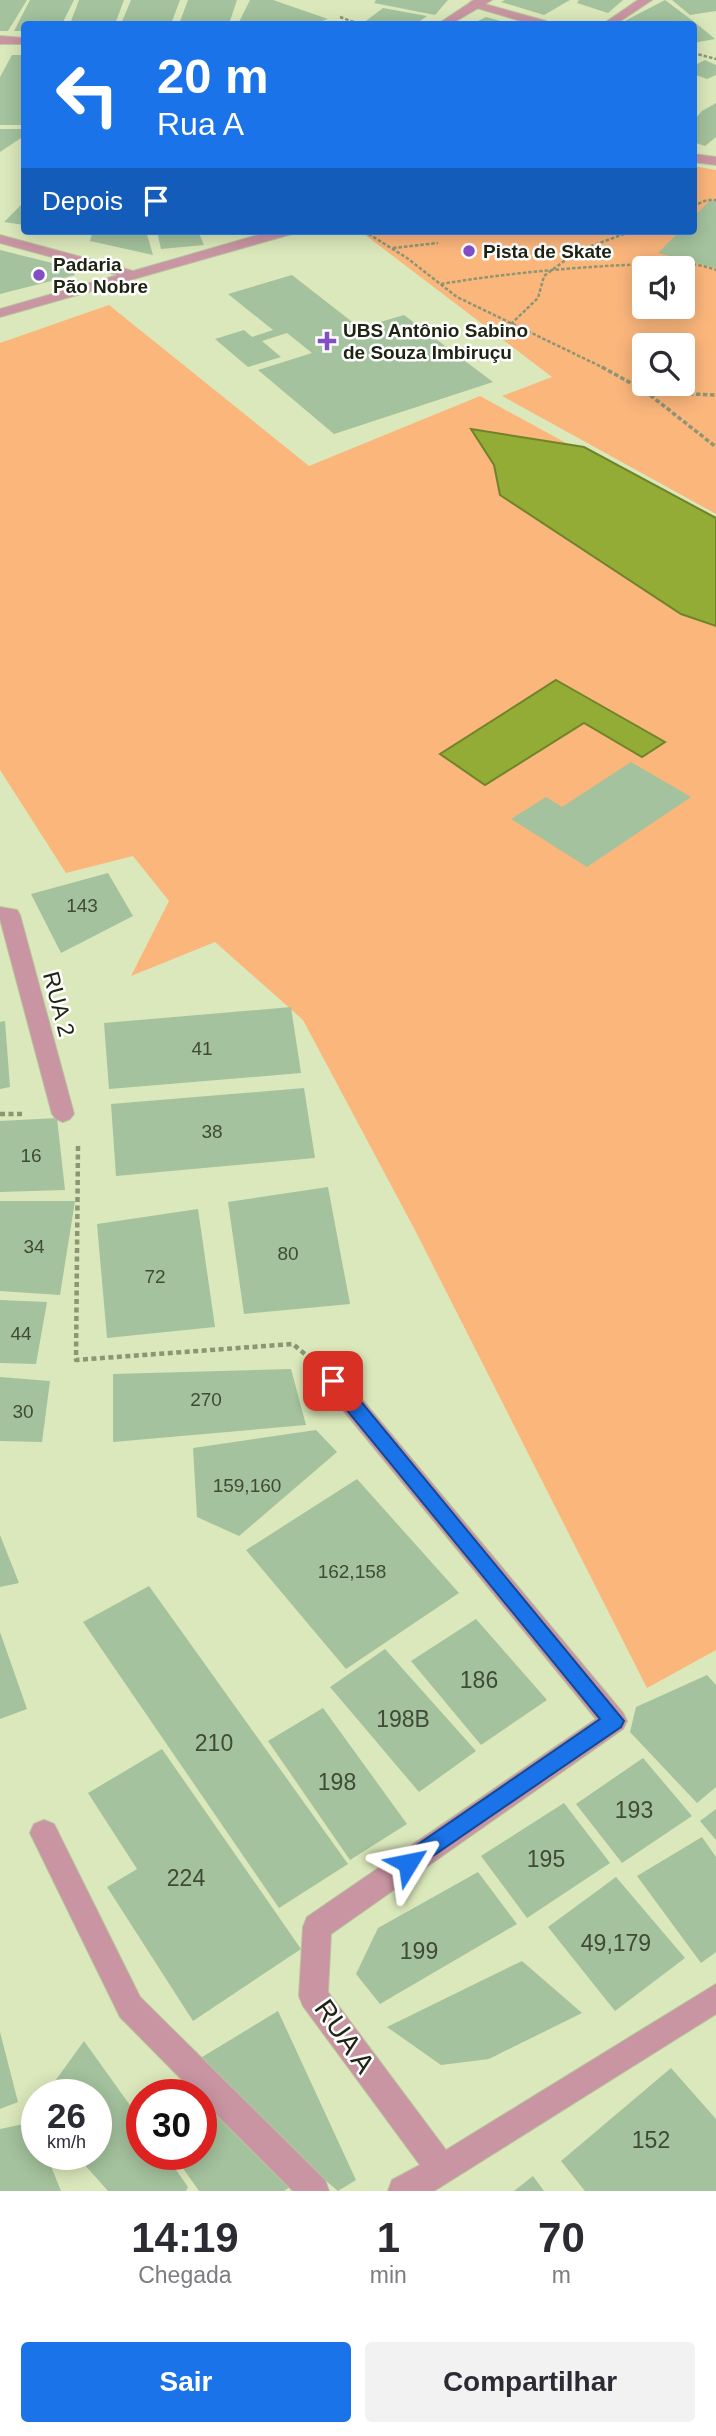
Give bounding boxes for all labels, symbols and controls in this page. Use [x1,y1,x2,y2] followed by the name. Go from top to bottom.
[42,49,133,140] icon: left
[157,49,269,103] text: 20 m
[157,106,244,142] text: Rua A
[137,182,175,220] icon: arrive
[42,186,123,216] text: Depois
[483,241,612,262] place label: Pista de Skate
[461,243,477,259] marker: Pista de Skate
[53,254,148,297] place label: Padaria Pão Nobre
[632,256,695,396] map controls
[632,256,695,319] button: sound
[31,267,47,283] marker: Padaria Pão Nobre
[343,320,528,363] place label: UBS Antônio Sabino de Souza Imbiruçu
[317,331,337,351] marker: UBS Antônio Sabino de Souza Imbiruçu
[632,333,695,396] button: search
[66,895,98,916] house number: 143
[38,969,80,1039] street label: RUA 2
[191,1038,213,1059] house number: 41
[201,1121,223,1142] house number: 38
[20,1145,42,1166] house number: 16
[23,1236,45,1257] house number: 34
[277,1243,299,1264] house number: 80
[144,1266,166,1287] house number: 72
[10,1323,32,1344] house number: 44
[303,1351,363,1411] pin
[314,1362,352,1400] icon: arrive
[190,1389,222,1410] house number: 270
[12,1401,34,1422] house number: 30
[213,1475,281,1496] house number: 159,160
[318,1561,386,1582] house number: 162,158
[460,1667,498,1693] house number: 186
[376,1706,430,1732] house number: 198B
[195,1730,233,1756] house number: 210
[318,1769,356,1795] house number: 198
[615,1797,653,1823] house number: 193
[371,1826,445,1900] position arrow
[527,1846,565,1872] house number: 195
[167,1865,205,1891] house number: 224
[581,1930,651,1956] house number: 49,179
[400,1938,438,1964] house number: 199
[308,1994,381,2079] street label: RUA A
[126,2079,217,2170] speed limit sign: 30
[47,2096,86,2135] text: 26
[632,2127,670,2153] house number: 152
[47,2132,86,2152] text: km/h
[131,2214,239,2261] text: 14:19
[377,2214,400,2261] text: 1
[538,2214,585,2261] text: 70
[138,2262,232,2288] text: Chegada
[370,2262,407,2288] text: min
[552,2262,571,2288] text: m
[21,2342,351,2422] button: Sair
[365,2342,695,2422] button: Compartilhar

